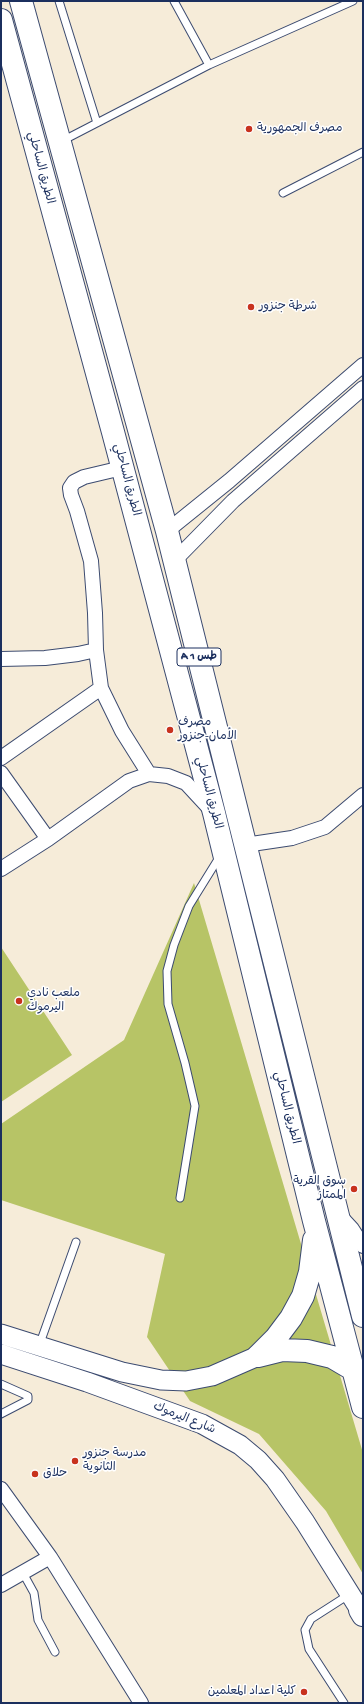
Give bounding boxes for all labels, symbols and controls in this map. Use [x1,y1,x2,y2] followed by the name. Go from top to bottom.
[257,122,342,136] place label: مصرف الجمهورية
[244,124,254,134] marker: مصرف الجمهورية
[23,130,57,206] street label: الطريق الساحلي
[259,300,317,314] place label: شرطة جنزور
[246,302,256,312] marker: شرطة جنزور
[109,442,143,518] street label: الطريق الساحلي
[177,648,221,666] road number: A 1 طس
[178,716,237,744] place label: مصرف الأمان-جنزور
[165,725,175,735] marker: مصرف الأمان-جنزور
[191,755,225,831] street label: الطريق الساحلي
[27,987,80,1015] place label: ملعب نادي اليرموك
[14,996,24,1006] marker: ملعب نادي اليرموك
[270,1070,302,1146] street label: الطريق الساحلي
[293,1175,346,1203] place label: سوق القرية الممتاز
[349,1184,359,1194] marker: سوق القرية الممتاز
[151,1400,217,1438] street label: شارع اليرموك
[83,1447,146,1475] place label: مدرسة جنزور الثانوية
[70,1456,80,1466] marker: مدرسة جنزور الثانوية
[43,1467,67,1481] place label: حلاق
[30,1469,40,1479] marker: حلاق
[208,1685,296,1699] place label: كلية اعداد المعلمين
[299,1687,309,1697] marker: كلية اعداد المعلمين

